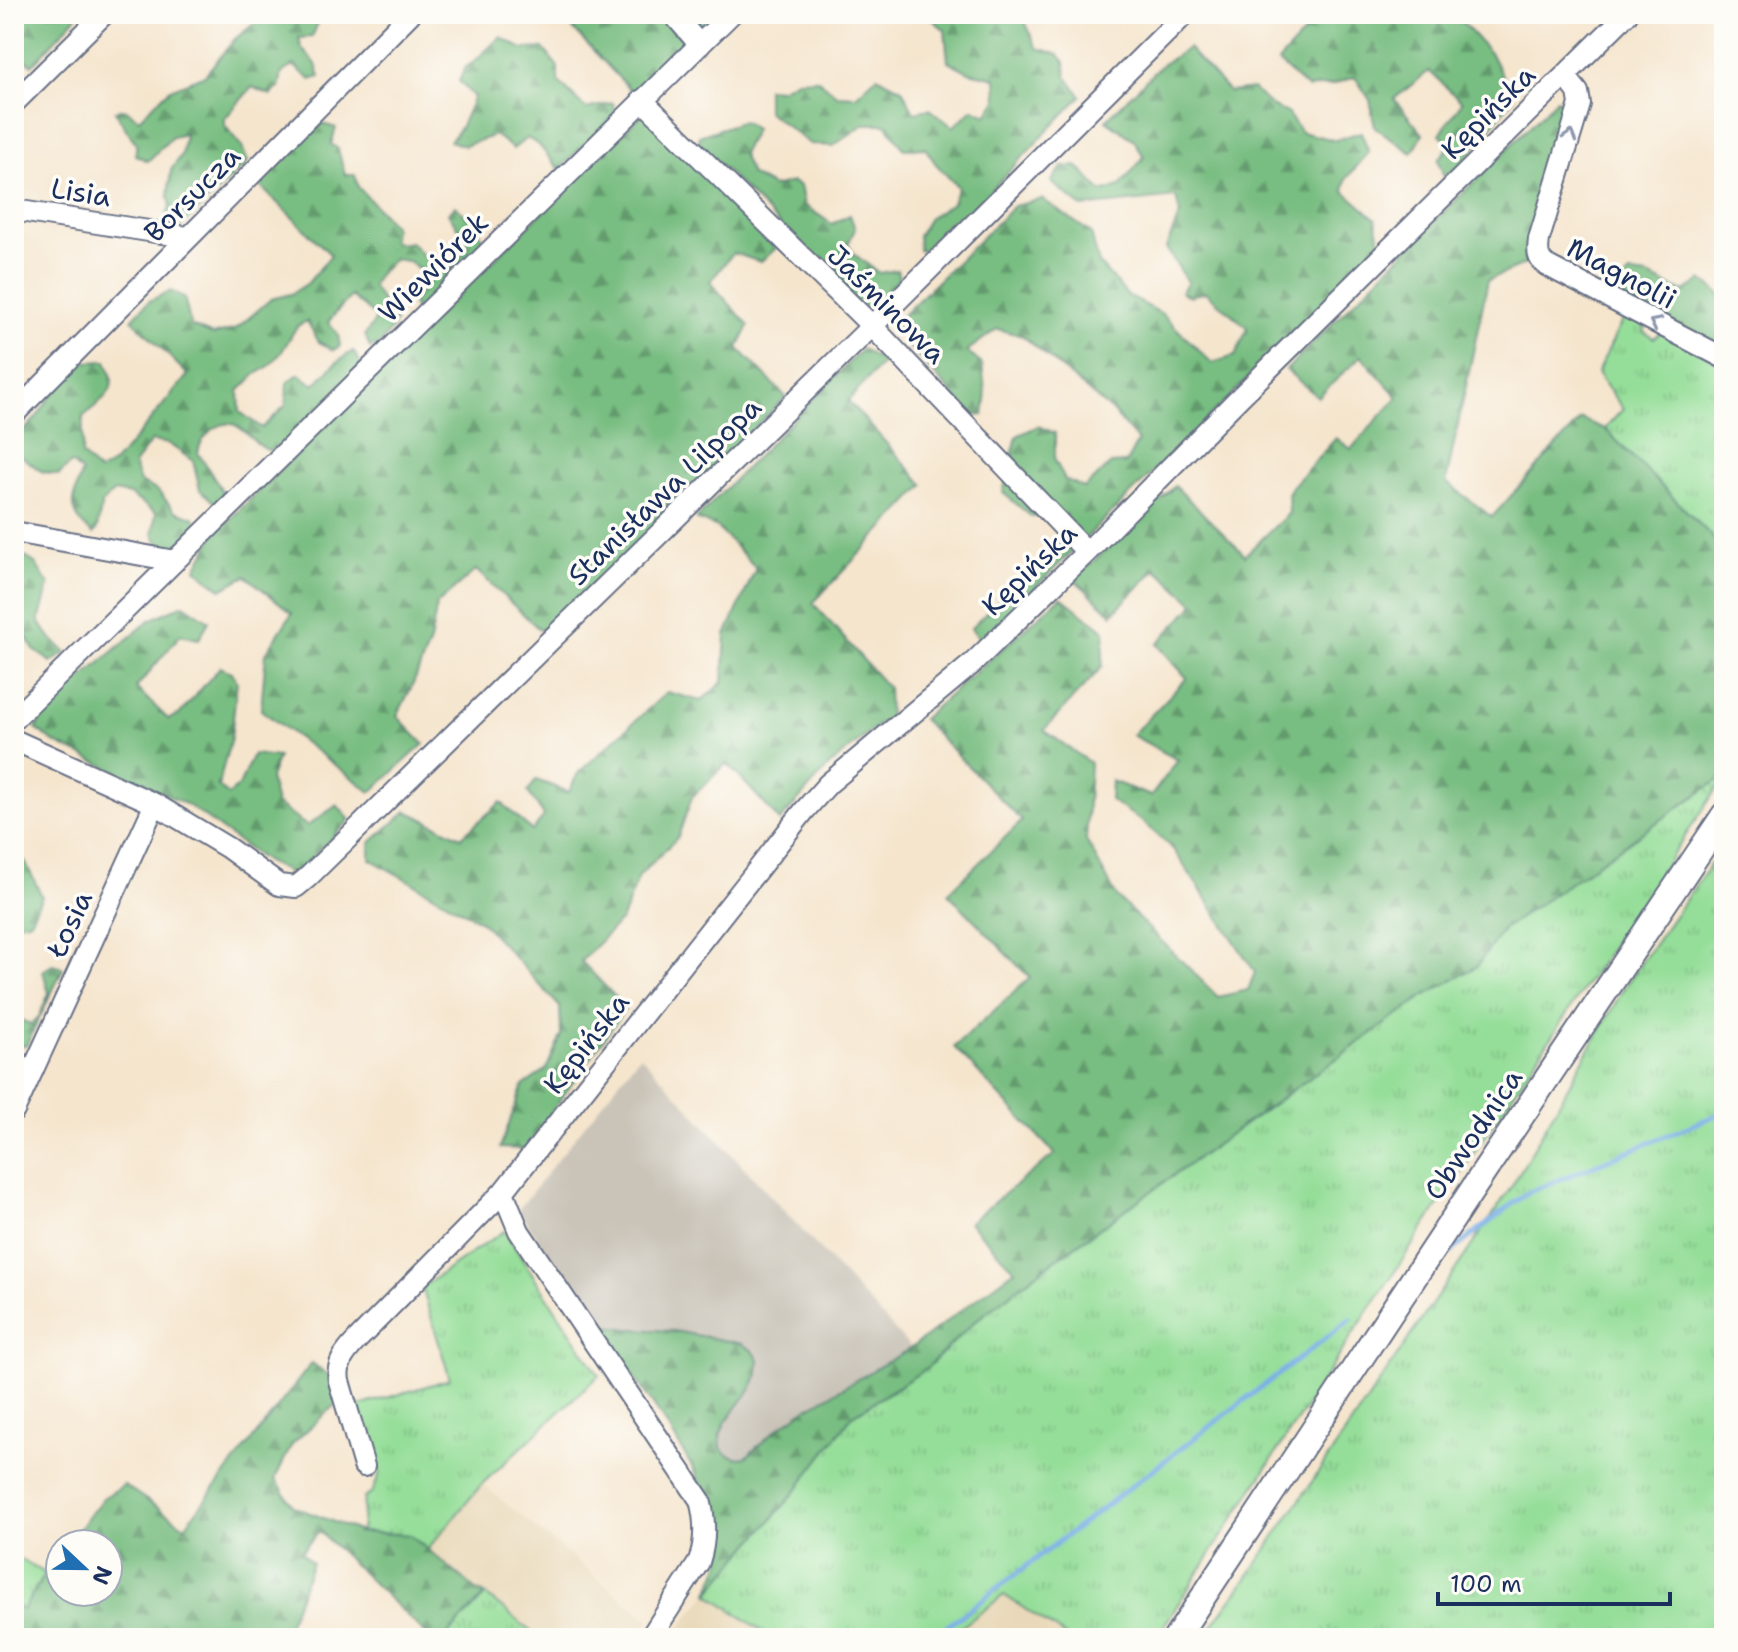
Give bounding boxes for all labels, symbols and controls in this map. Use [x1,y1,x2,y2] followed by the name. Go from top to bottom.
[1432,56,1544,168] street label: Kępińska
[1561,130,1577,144] one-way arrow
[136,138,248,250] street label: Borsucza
[48,169,114,215] street label: Lisia
[370,204,496,330] street label: Wiewiórek
[1561,228,1683,318] street label: Magnolii
[819,236,955,372] street label: Jaśminowa
[1648,317,1663,332] one-way arrow
[559,388,769,594] street label: Stanisława Lilpopa
[973,514,1085,624] street label: Kępińska
[37,884,101,964] street label: Łosia
[534,984,638,1102] street label: Kępińska
[1415,1061,1531,1207] street label: Obwodnica
[44,1528,124,1608] north arrow
[1438,1556,1670,1606] scale bar
[85,1562,119,1589] text: N
[1450,1568,1522,1600] text: 100 m

